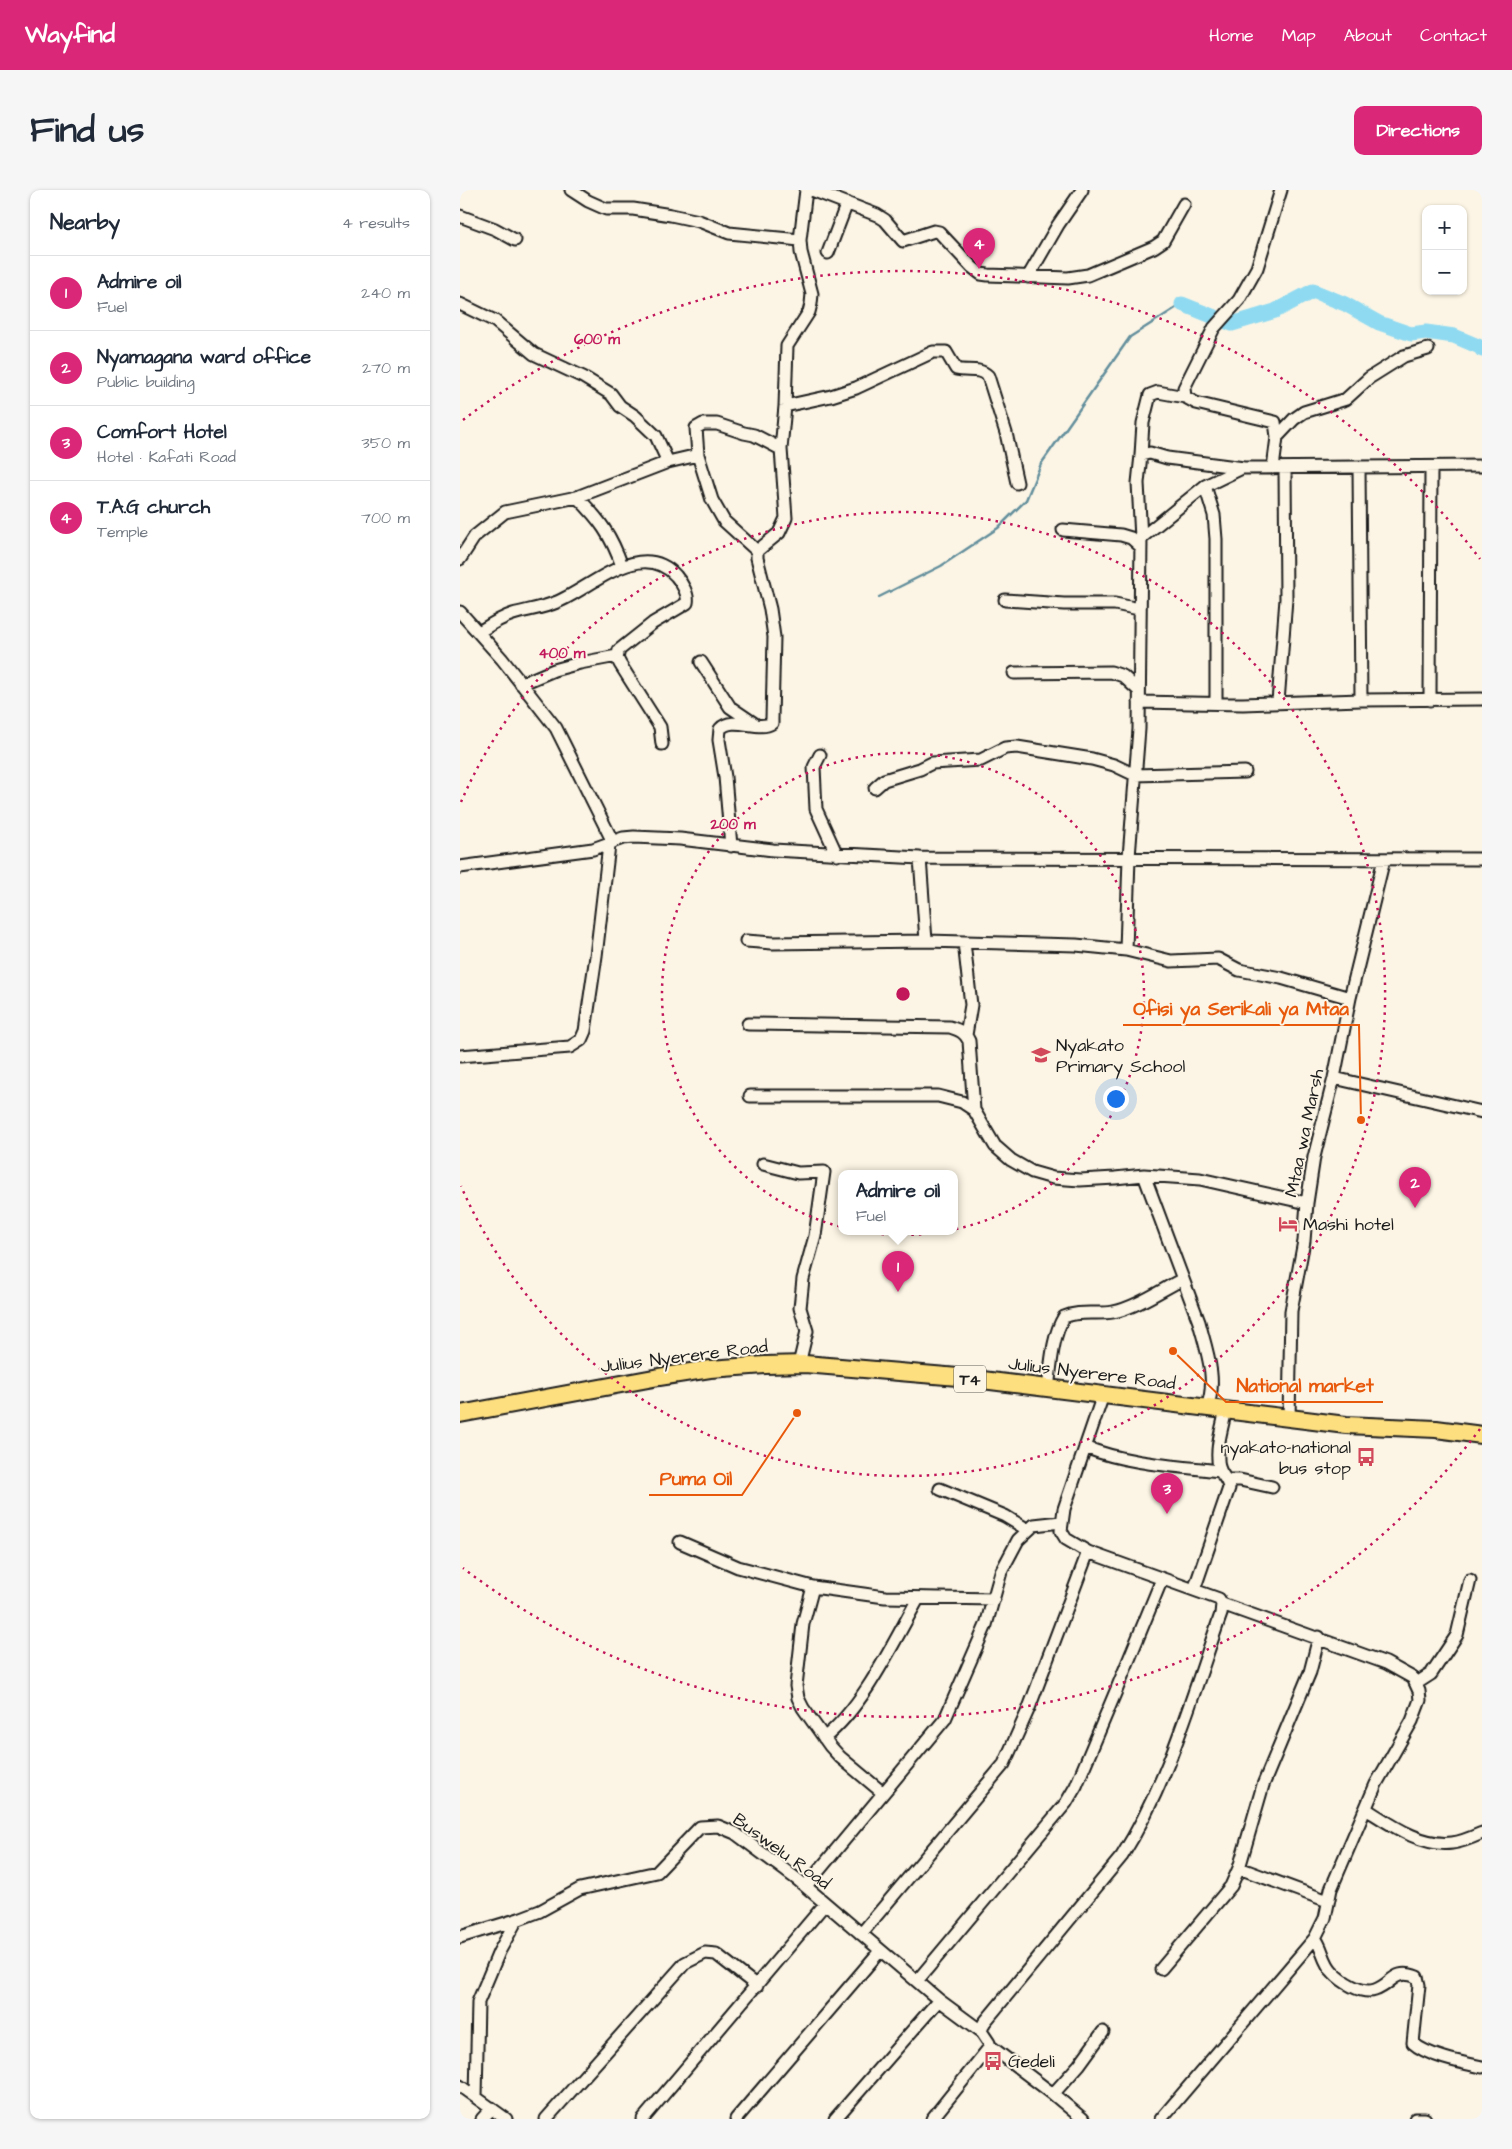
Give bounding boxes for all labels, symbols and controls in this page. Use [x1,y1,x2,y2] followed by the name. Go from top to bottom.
[25,18,115,52] text: Wayfind
[1209,23,1254,48] text: Home
[1282,23,1316,48] text: Map
[1344,23,1392,48] text: About
[1420,23,1487,48] text: Contact
[30,106,144,155] text: Find us
[1354,106,1482,155] button: Directions
[1422,205,1467,295] map controls
[1422,205,1467,250] button: +
[50,208,120,237] text: Nearby
[342,212,410,234] text: 4 results
[963,228,995,269] pin: 4
[1422,250,1467,295] button: −
[97,269,182,296] text: Admire oil
[65,282,67,304] text: 1
[361,282,410,304] text: 240 m
[97,296,127,318] text: Fuel
[574,329,620,350] text: 600 m
[97,344,311,371] text: Nyamagana ward office
[61,357,71,379] text: 2
[362,357,410,379] text: 270 m
[97,371,195,393] text: Public building
[97,419,227,446] text: Comfort Hotel
[62,432,70,454] text: 3
[362,432,410,454] text: 350 m
[97,446,236,468] text: Hotel · Kafati Road
[97,494,210,521] text: T.A.G church
[61,507,71,529] text: 4
[361,507,410,529] text: 700 m
[97,521,148,543] text: Temple
[539,643,586,664] text: 400 m
[709,814,756,835] text: 200 m
[894,985,912,1003] centre of rings
[1123,991,1359,1025] callout: Ofisi ya Serikali ya Mtaa
[1133,996,1349,1024] text: Ofisi ya Serikali ya Mtaa
[1056,1033,1185,1080] place label: Nyakato Primary School
[1030,1044,1052,1066] school or university icon: Nyakato Primary School
[1279,1067,1330,1200] street label: Mtaa wa Marsh
[1103,1086,1129,1112] your location
[1399,1167,1431,1208] pin: 2
[838,1170,958,1235] popup
[856,1178,940,1205] text: Admire oil
[856,1205,886,1227] text: Fuel
[1303,1212,1394,1237] place label: Mashi hotel
[1277,1213,1299,1235] hotel icon: Mashi hotel
[882,1251,914,1292] pin: 1
[599,1334,769,1380] street label: Julius Nyerere Road
[1007,1351,1177,1397] street label: Julius Nyerere Road
[954,1366,986,1392] road number: T4
[1226,1368,1383,1402] callout: National market
[1236,1373,1374,1400] text: National market
[1220,1435,1351,1481] place label: nyakato-national bus stop
[1355,1446,1377,1468] bus stop icon: nyakato-national bus stop
[649,1461,742,1495] callout: Puma Oil
[660,1466,732,1493] text: Puma Oil
[1151,1473,1183,1514] pin: 3
[728,1807,836,1896] street label: Buswelu Road
[1008,2049,1055,2074] place label: Gedeli
[982,2050,1004,2072] bus stop icon: Gedeli

